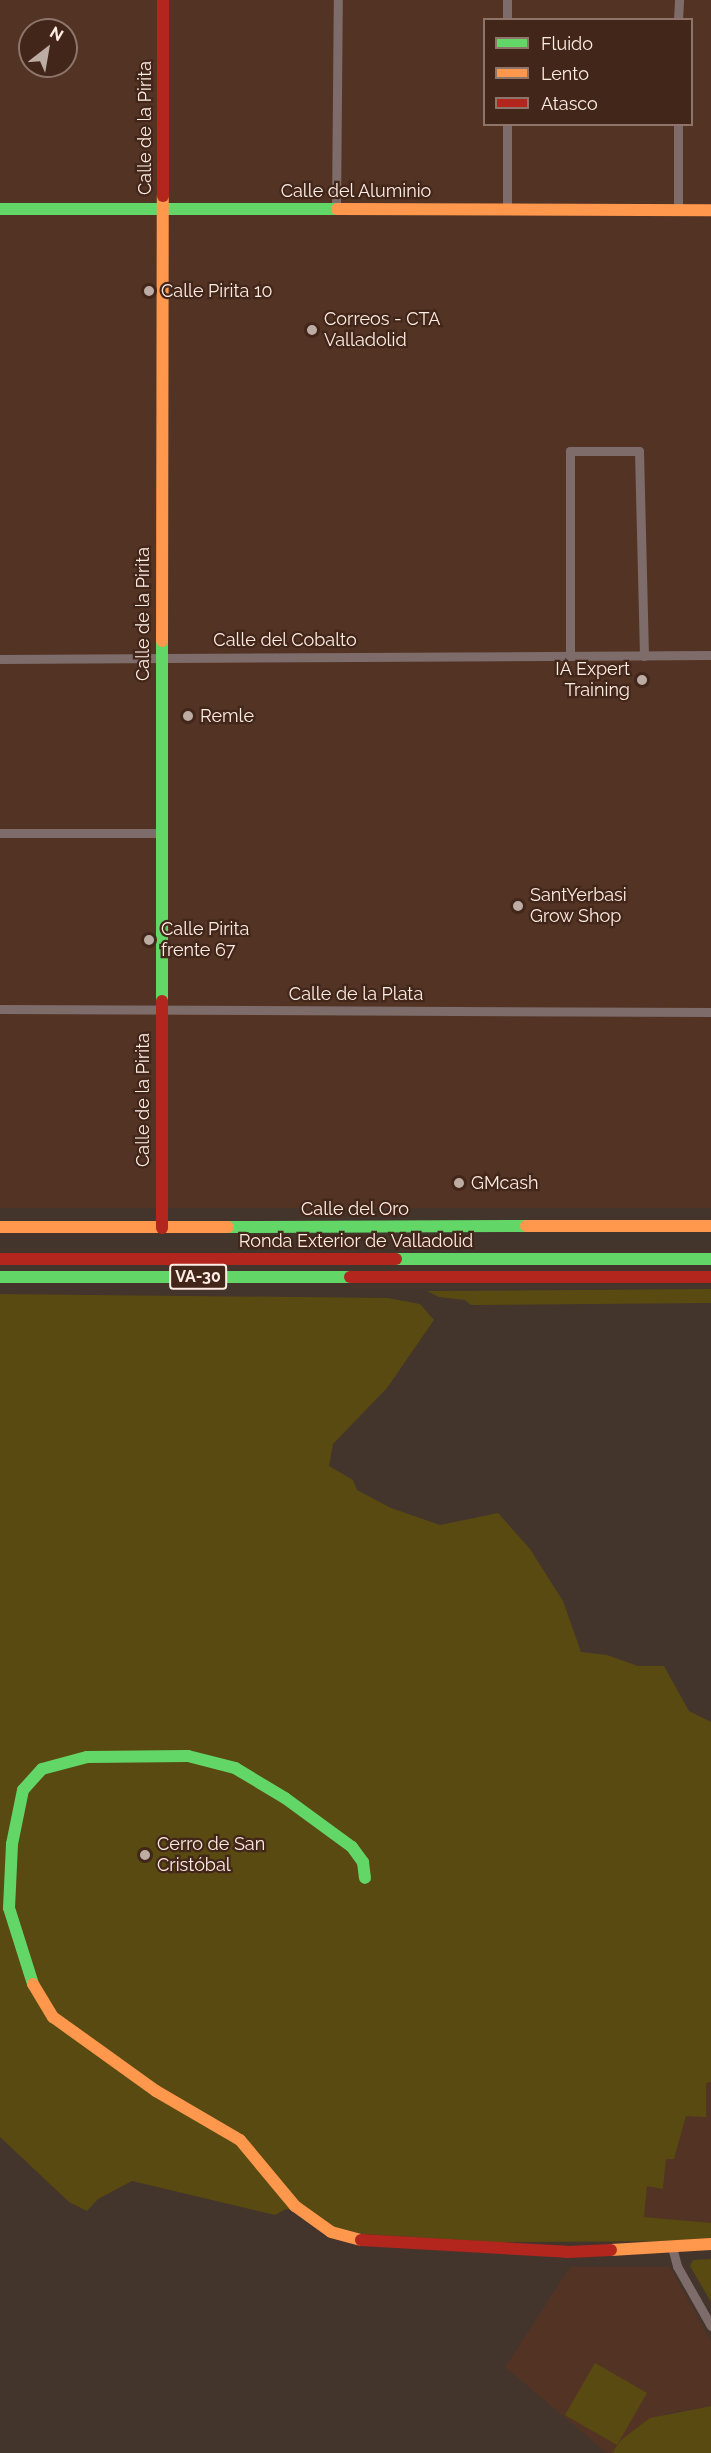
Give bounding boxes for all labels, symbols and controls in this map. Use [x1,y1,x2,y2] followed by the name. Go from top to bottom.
[18,18,78,78] north arrow
[483,18,693,126] legend
[46,23,67,45] text: N
[541,33,593,54] text: Fluido
[134,61,156,195] street label: Calle de la Pirita
[541,63,589,84] text: Lento
[541,93,598,114] text: Atasco
[280,180,432,202] street label: Calle del Aluminio
[161,280,273,302] place label: Calle Pirita 10
[142,284,156,298] marker: Calle Pirita 10
[324,309,440,352] place label: Correos - CTA Valladolid
[305,323,319,337] marker: Correos - CTA Valladolid
[132,547,154,681] street label: Calle de la Pirita
[213,629,357,651] street label: Calle del Cobalto
[555,659,630,702] place label: IA Expert Training
[635,673,649,687] marker: IA Expert Training
[200,705,254,727] place label: Remle
[181,709,195,723] marker: Remle
[530,885,627,928] place label: SantYerbasi Grow Shop
[511,899,525,913] marker: SantYerbasi Grow Shop
[161,919,249,962] place label: Calle Pirita frente 67
[142,933,156,947] marker: Calle Pirita frente 67
[289,983,423,1005] street label: Calle de la Plata
[132,1033,154,1167] street label: Calle de la Pirita
[471,1172,538,1194] place label: GMcash
[452,1176,466,1190] marker: GMcash
[301,1198,409,1220] street label: Calle del Oro
[238,1230,474,1252] street label: Ronda Exterior de Valladolid
[168,1264,228,1290] road number: VA-30
[157,1834,265,1876] place label: Cerro de San Cristóbal
[138,1848,152,1862] marker: Cerro de San Cristóbal

